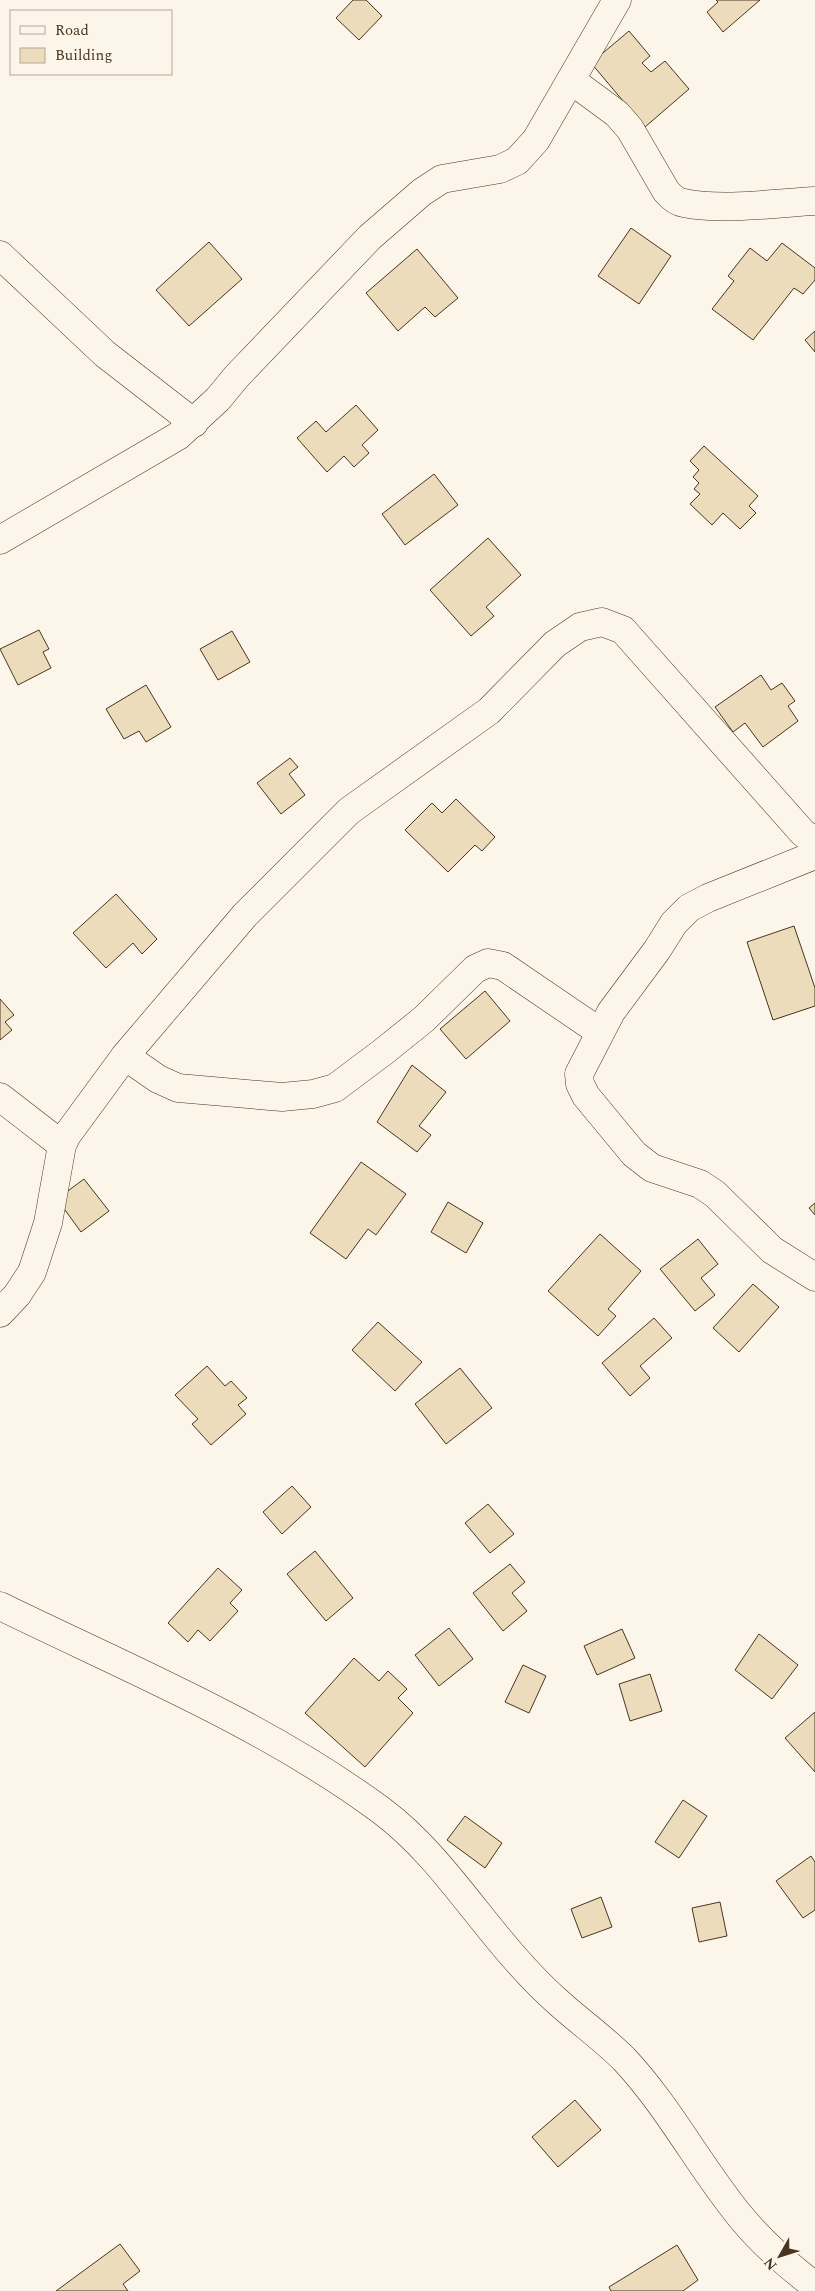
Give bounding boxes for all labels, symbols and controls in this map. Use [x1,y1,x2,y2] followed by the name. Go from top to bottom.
[10,10,172,75] legend
[55,19,89,42] text: Road
[55,44,112,67] text: Building
[755,2231,805,2281] north arrow
[759,2253,782,2275] text: N

